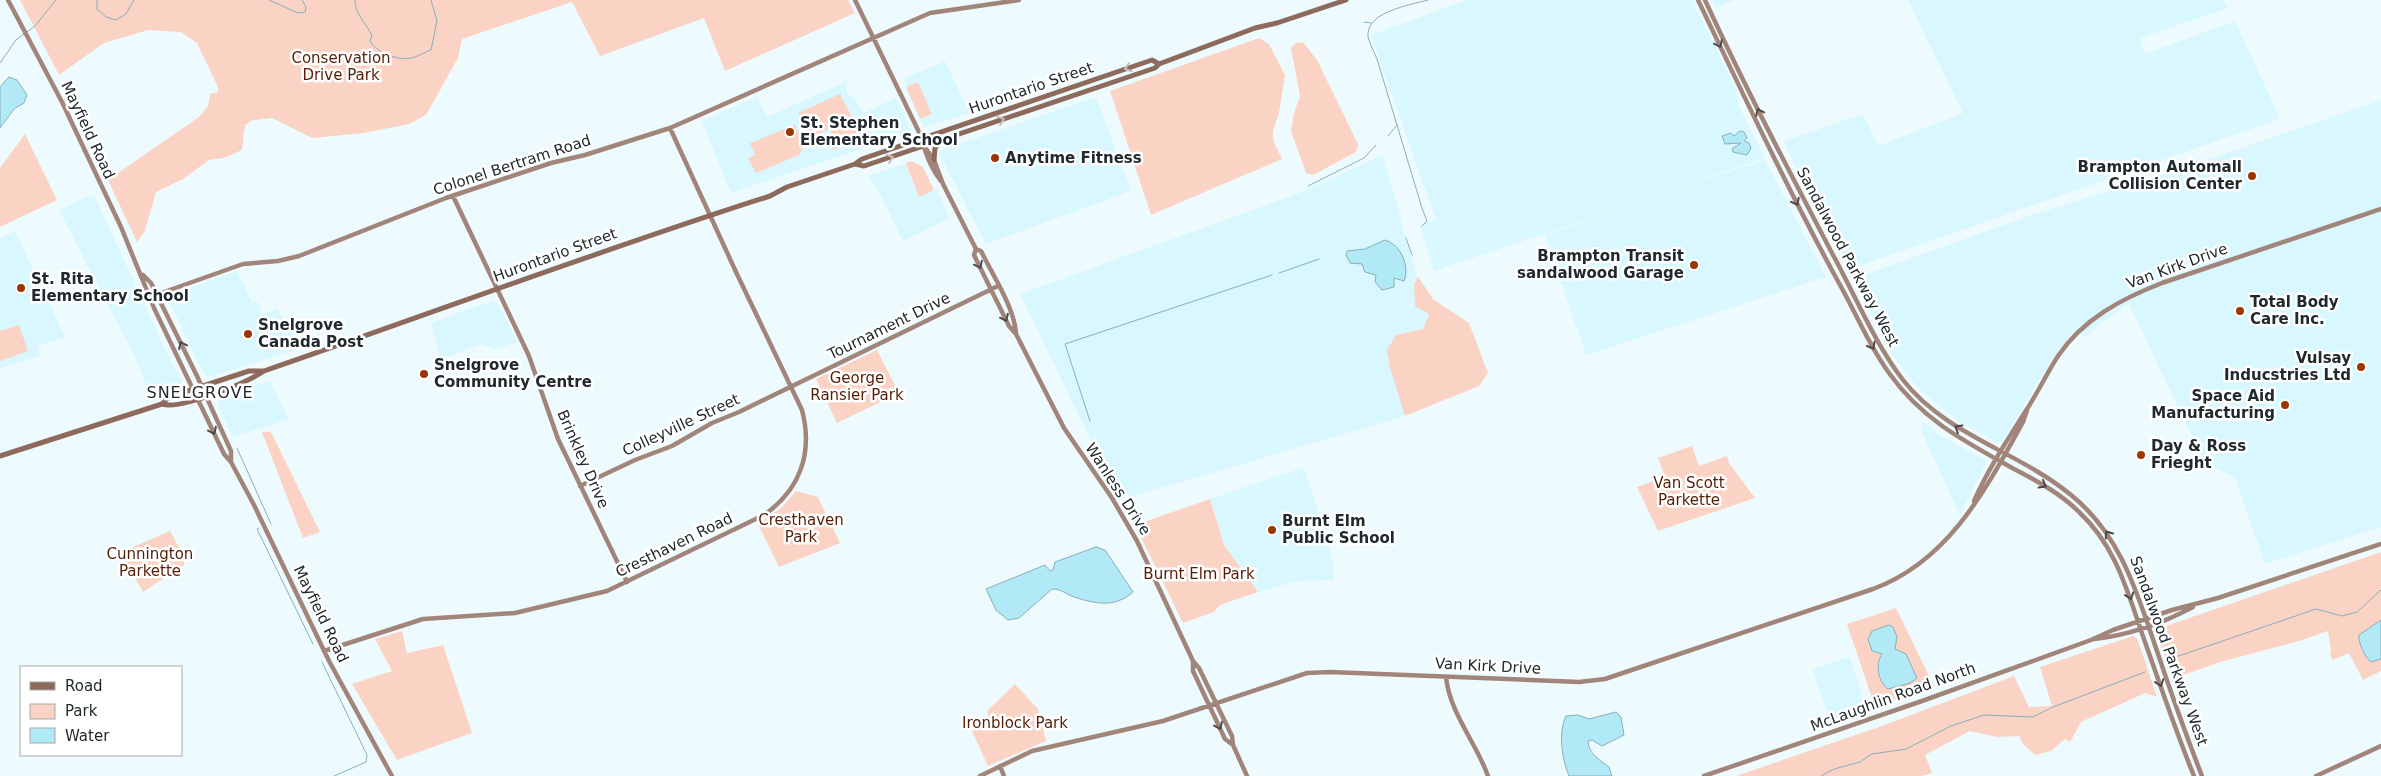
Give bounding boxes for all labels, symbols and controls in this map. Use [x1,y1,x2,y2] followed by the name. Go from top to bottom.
[1713,39,1723,48] one-way arrow
[291,49,391,84] park label: Conservation Drive Park
[966,58,1096,118] street label: Hurontario Street
[1124,63,1132,73] one-way arrow
[57,78,119,182] street label: Mayfield Road
[1755,108,1765,117] one-way arrow
[800,114,958,149] place label: St. Stephen Elementary School
[996,116,1005,126] one-way arrow
[784,126,796,138] marker: St. Stephen Elementary School
[431,131,593,199] street label: Colonel Bertram Road
[1005,149,1142,167] place label: Anytime Fitness
[989,152,1001,164] marker: Anytime Fitness
[885,153,894,163] one-way arrow
[2078,158,2243,193] place label: Brampton Automall Collision Center
[1793,164,1903,350] street label: Sandalwood Parkway West
[2246,170,2258,182] marker: Brampton Automall Collision Center
[1790,197,1800,206] one-way arrow
[491,224,619,286] street label: Hurontario Street
[2124,239,2230,293] street label: Van Kirk Drive
[1517,247,1684,282] place label: Brampton Transit sandalwood Garage
[973,259,983,268] one-way arrow
[1688,259,1700,271] marker: Brampton Transit sandalwood Garage
[31,270,189,305] place label: St. Rita Elementary School
[15,282,27,294] marker: St. Rita Elementary School
[824,289,953,364] street label: Tournament Drive
[2250,293,2339,328] place label: Total Body Care Inc.
[2234,305,2246,317] marker: Total Body Care Inc.
[999,313,1009,322] one-way arrow
[258,316,363,351] place label: Snelgrove Canada Post
[242,328,254,340] marker: Snelgrove Canada Post
[1865,340,1875,349] one-way arrow
[178,341,189,350] one-way arrow
[2224,349,2351,384] place label: Vulsay Inducstries Ltd
[434,356,592,391] place label: Snelgrove Community Centre
[2355,361,2367,373] marker: Vulsay Inducstries Ltd
[418,368,430,380] marker: Snelgrove Community Centre
[810,369,904,404] park label: George Ransier Park
[146,383,254,402] district label: SNELGROVE
[2151,387,2275,422] place label: Space Aid Manufacturing
[620,390,742,460] street label: Colleyville Street
[2279,399,2291,411] marker: Space Aid Manufacturing
[553,407,613,511] street label: Brinkley Drive
[1954,425,1963,435] one-way arrow
[207,426,217,435] one-way arrow
[2151,437,2246,472] place label: Day & Ross Frieght
[1081,439,1155,539] street label: Wanless Drive
[2135,449,2147,461] marker: Day & Ross Frieght
[1653,474,1725,509] park label: Van Scott Parkette
[2037,478,2046,488] one-way arrow
[613,509,735,581] street label: Cresthaven Road
[758,511,844,546] park label: Cresthaven Park
[1282,512,1395,547] place label: Burnt Elm Public School
[1266,524,1278,536] marker: Burnt Elm Public School
[2105,530,2114,540] one-way arrow
[107,545,193,580] park label: Cunnington Parkette
[2126,554,2212,748] street label: Sandalwood Parkway West
[290,563,352,665] street label: Mayfield Road
[1143,565,1255,583] park label: Burnt Elm Park
[2124,591,2134,599] one-way arrow
[1435,654,1541,678] street label: Van Kirk Drive
[1808,659,1978,735] street label: McLaughlin Road North
[20,666,182,756] legend
[65,677,103,695] text: Road
[2154,679,2164,687] one-way arrow
[65,702,98,720] text: Park
[962,714,1068,732] park label: Ironblock Park
[1213,721,1223,730] one-way arrow
[65,727,110,745] text: Water

